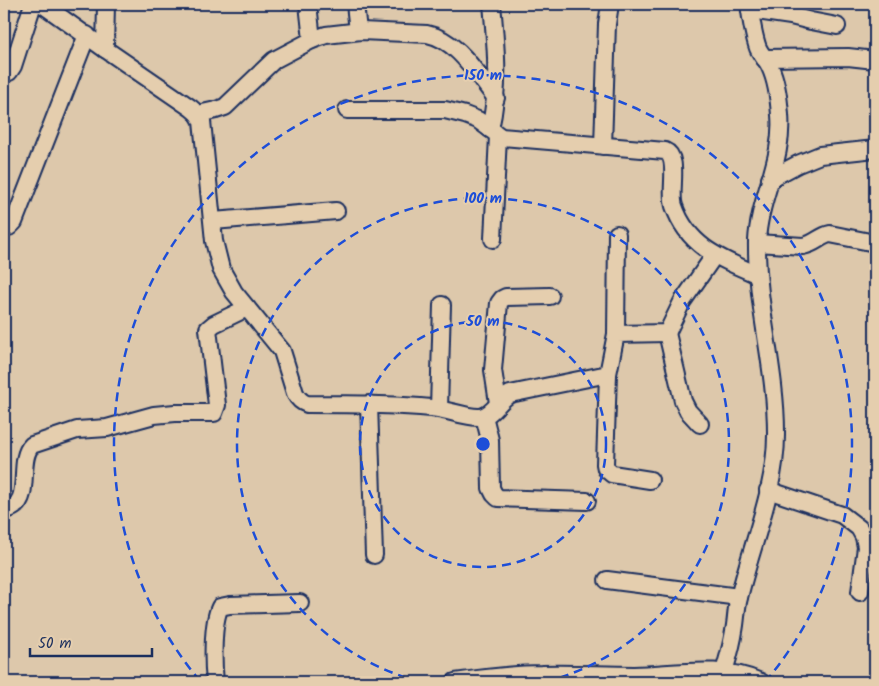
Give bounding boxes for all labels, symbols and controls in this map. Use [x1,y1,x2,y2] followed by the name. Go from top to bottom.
[464,64,502,88] text: 150 m
[464,187,502,211] text: 100 m
[465,310,500,334] text: 50 m
[474,435,492,453] centre of rings
[30,626,152,658] scale bar
[38,632,72,656] text: 50 m

